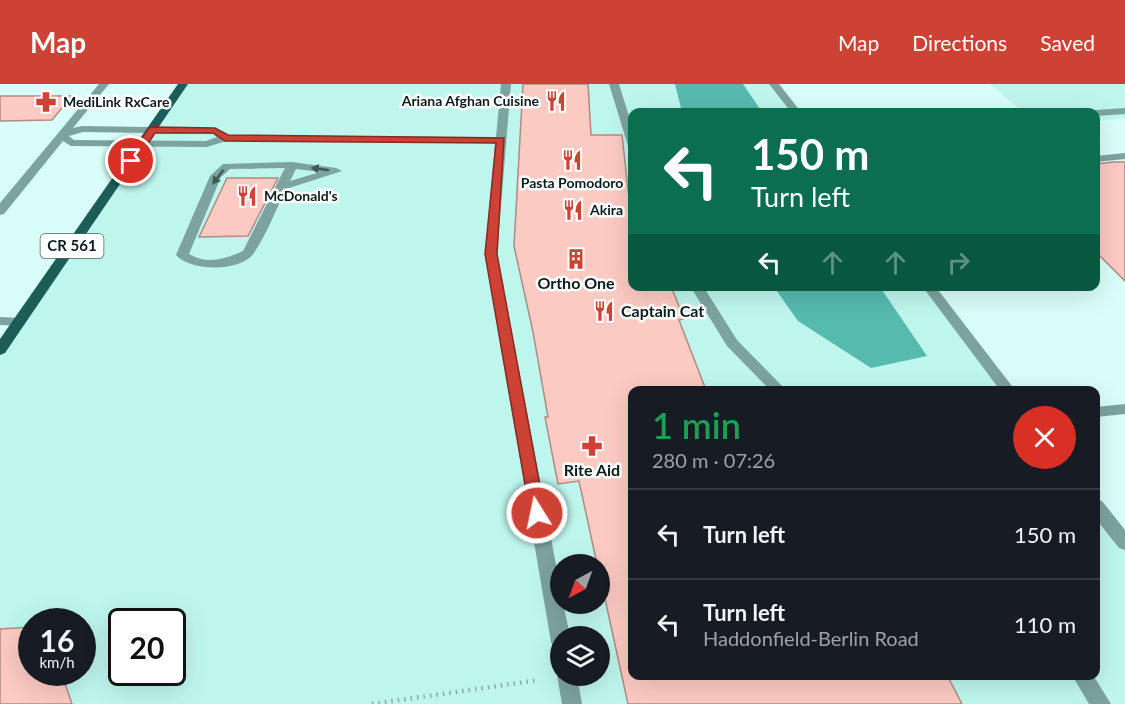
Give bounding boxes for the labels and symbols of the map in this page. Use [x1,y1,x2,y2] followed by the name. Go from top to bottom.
[544,89,568,113] restaurant icon: Ariana Afghan Cuisine
[34,90,58,114] pharmacy icon: MediLink RxCare
[401,92,540,109] place label: Ariana Afghan Cuisine
[63,93,170,110] place label: MediLink RxCare
[105,135,156,186] pin
[560,148,584,172] restaurant icon: Pasta Pomodoro
[310,165,329,174] one-way arrow
[212,169,224,185] one-way arrow
[521,174,623,191] place label: Pasta Pomodoro
[235,184,259,208] restaurant icon: McDonald's
[264,187,338,204] place label: McDonald's
[561,198,585,222] restaurant icon: Akira
[589,201,623,218] place label: Akira
[40,234,104,258] road number: CR 561
[564,247,588,271] building icon: Ortho One
[537,273,615,292] place label: Ortho One
[592,299,616,323] restaurant icon: Captain Cat
[621,301,704,320] place label: Captain Cat
[580,434,604,458] pharmacy icon: Rite Aid
[564,460,620,479] place label: Rite Aid
[505,481,569,545] position arrow
[550,554,610,614] north arrow
[108,608,186,686] speed limit sign: 20

